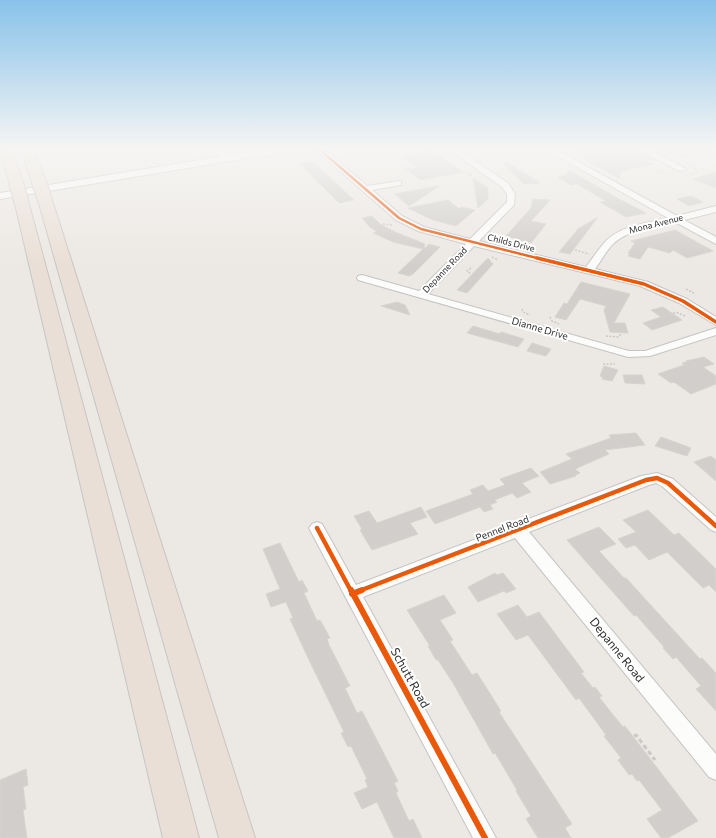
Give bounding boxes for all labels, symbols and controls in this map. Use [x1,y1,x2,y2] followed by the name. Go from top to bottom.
[628,211,684,236] street label: Mona Avenue
[486,231,536,254] street label: Childs Drive
[420,245,469,295] street label: Depanne Road
[510,314,570,342] street label: Dianne Drive
[474,512,530,544] street label: Pennel Road
[587,614,648,685] street label: Depanne Road
[389,645,433,710] street label: Schutt Road

